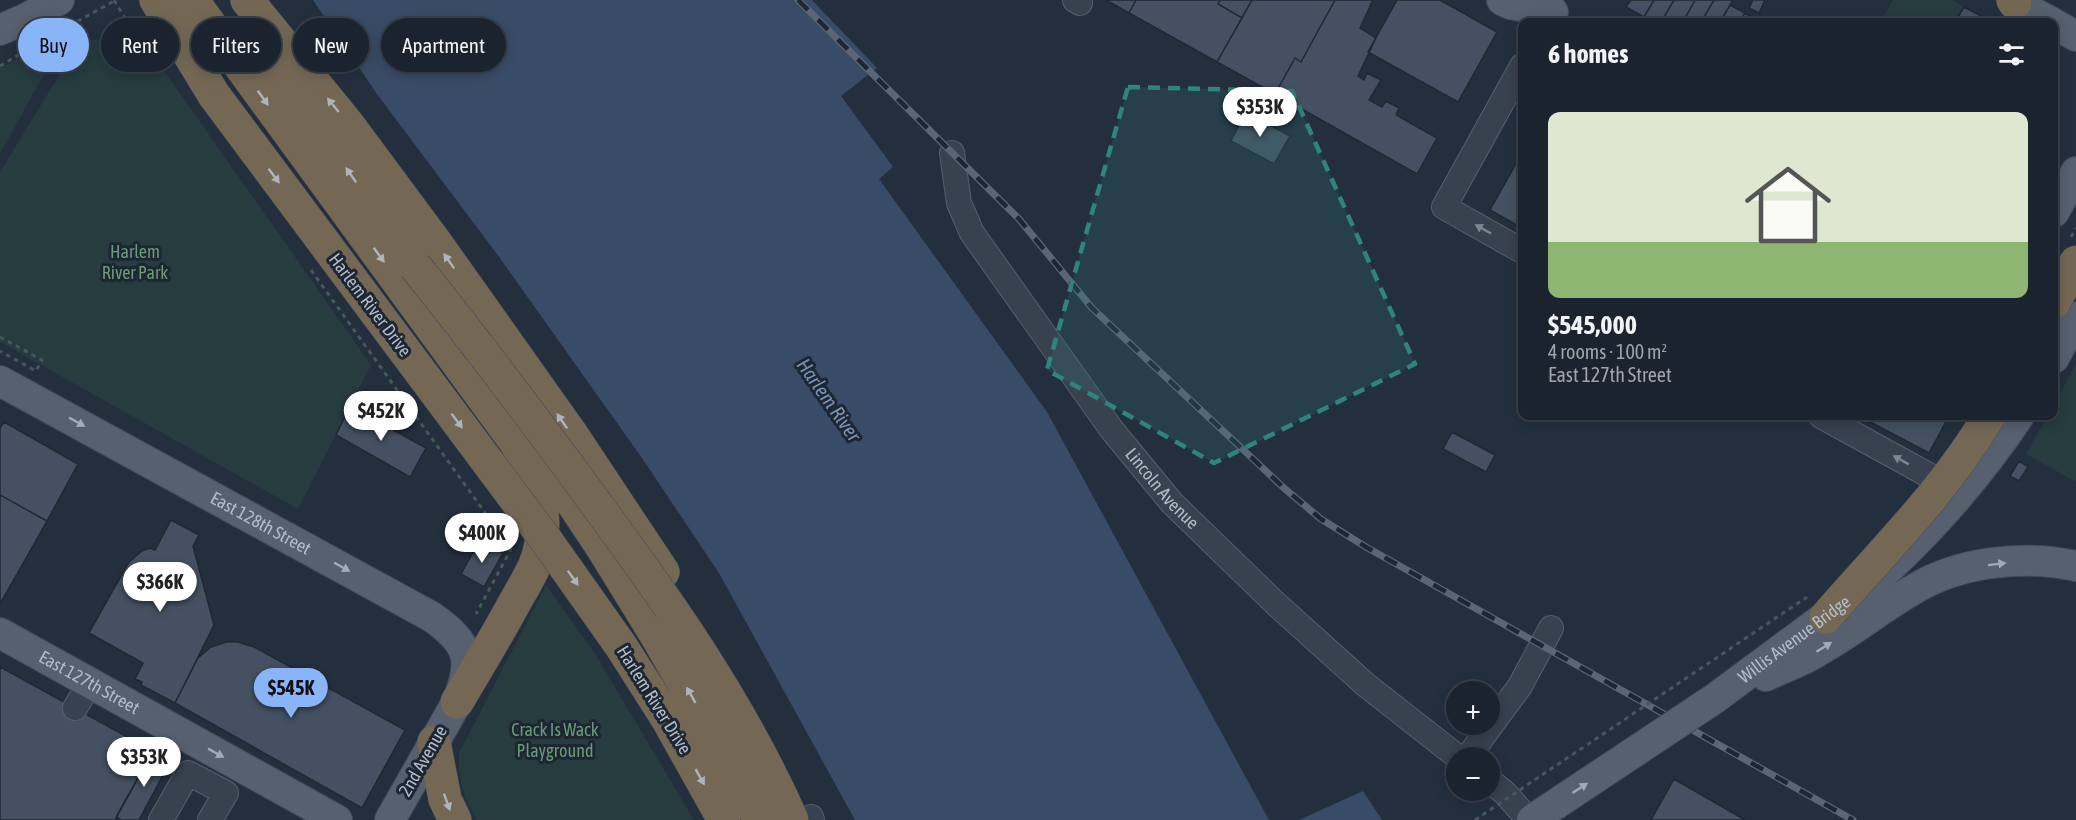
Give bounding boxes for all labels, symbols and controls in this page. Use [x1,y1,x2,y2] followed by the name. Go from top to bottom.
[18,18,89,72] chip: Buy
[101,18,179,72] chip: Rent
[191,18,281,72] chip: Filters
[293,18,369,72] chip: New
[381,18,506,72] chip: Apartment
[1995,38,2028,71] icon: filters
[1548,39,1628,69] text: 6 homes
[1218,87,1302,138] pin: $353K
[257,90,270,106] one-way arrow
[1237,95,1283,118] text: $353K
[326,97,339,113] one-way arrow
[1734,151,1842,259] icon: home
[268,168,280,183] one-way arrow
[345,168,357,184] one-way arrow
[1475,224,1492,234] one-way arrow
[102,241,168,283] park label: Harlem River Park
[373,247,385,263] one-way arrow
[325,249,416,360] street label: Harlem River Drive
[443,254,455,270] one-way arrow
[1548,310,1637,340] text: $545,000
[1548,340,1667,363] text: 4 rooms · 100 m²
[793,354,867,446] water label: Harlem River
[1548,363,1672,386] text: East 127th Street
[339,391,423,442] pin: $452K
[358,399,404,422] text: $452K
[450,413,463,429] one-way arrow
[556,413,568,429] one-way arrow
[68,417,85,427] one-way arrow
[1121,444,1203,533] street label: Lincoln Avenue
[1892,455,1909,465] one-way arrow
[207,487,315,559] street label: East 128th Street
[440,513,524,564] pin: $400K
[459,521,505,544] text: $400K
[1988,559,2007,568] one-way arrow
[118,562,202,613] pin: $366K
[334,562,351,572] one-way arrow
[567,569,579,585] one-way arrow
[137,570,183,593] text: $366K
[1734,591,1854,687] street label: Willis Avenue Bridge
[613,642,696,758] street label: Harlem River Drive
[1816,642,1832,653] one-way arrow
[36,646,143,718] street label: East 127th Street
[249,668,333,719] pin: $545K
[268,676,314,699] text: $545K
[1446,681,1500,801] map controls
[1446,681,1500,735] button: +
[686,687,697,703] one-way arrow
[511,719,599,761] park label: Crack Is Wack Playground
[394,722,451,800] street label: 2nd Avenue
[102,737,186,788] pin: $353K
[121,745,167,768] text: $353K
[1446,747,1500,801] button: −
[208,748,225,758] one-way arrow
[695,769,705,786] one-way arrow
[1572,782,1588,794] one-way arrow
[443,793,453,811] one-way arrow

